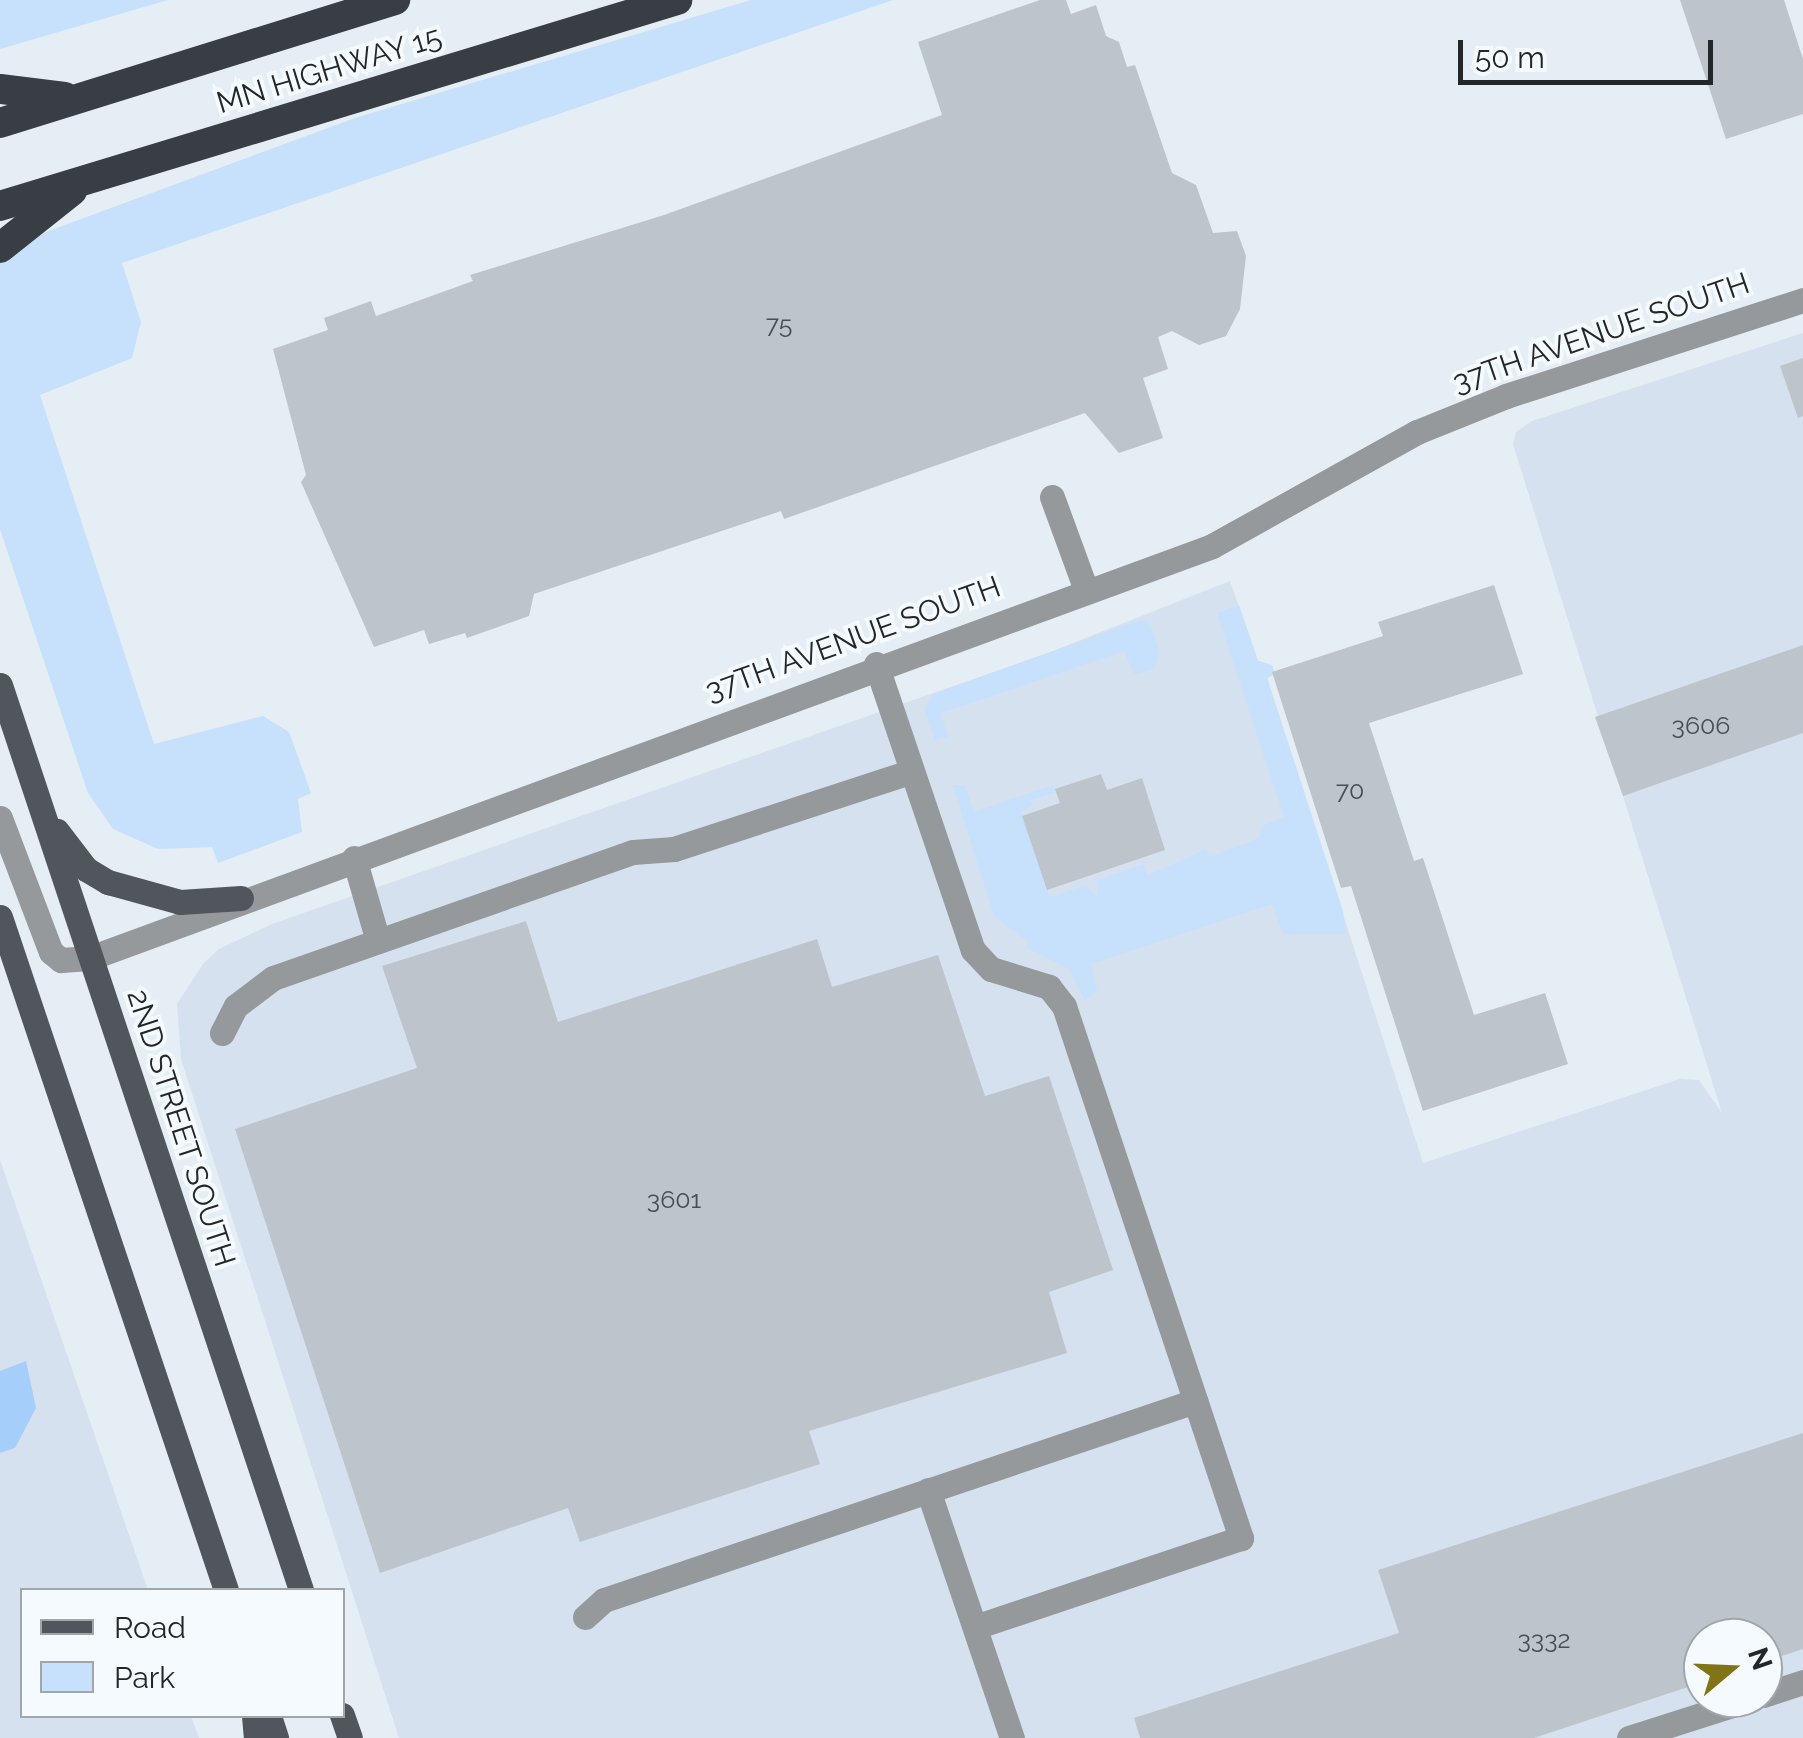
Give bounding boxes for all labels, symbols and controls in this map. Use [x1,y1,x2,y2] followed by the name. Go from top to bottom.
[212,19,446,121] street label: MN HIGHWAY 15
[1463,20,1718,82] scale bar
[1475,40,1545,75] text: 50 m
[1447,265,1755,401] street label: 37TH AVENUE SOUTH
[766,309,792,339] house number: 75
[700,569,1006,709] street label: 37TH AVENUE SOUTH
[1672,710,1730,740] house number: 3606
[1336,775,1364,805] house number: 70
[119,984,243,1272] street label: 2ND STREET SOUTH
[647,1184,701,1214] house number: 3601
[20,1588,345,1718] legend
[114,1610,186,1645] text: Road
[1683,1618,1783,1718] north arrow
[1517,1624,1571,1654] house number: 3332
[1741,1643,1779,1674] text: N
[114,1660,175,1695] text: Park

